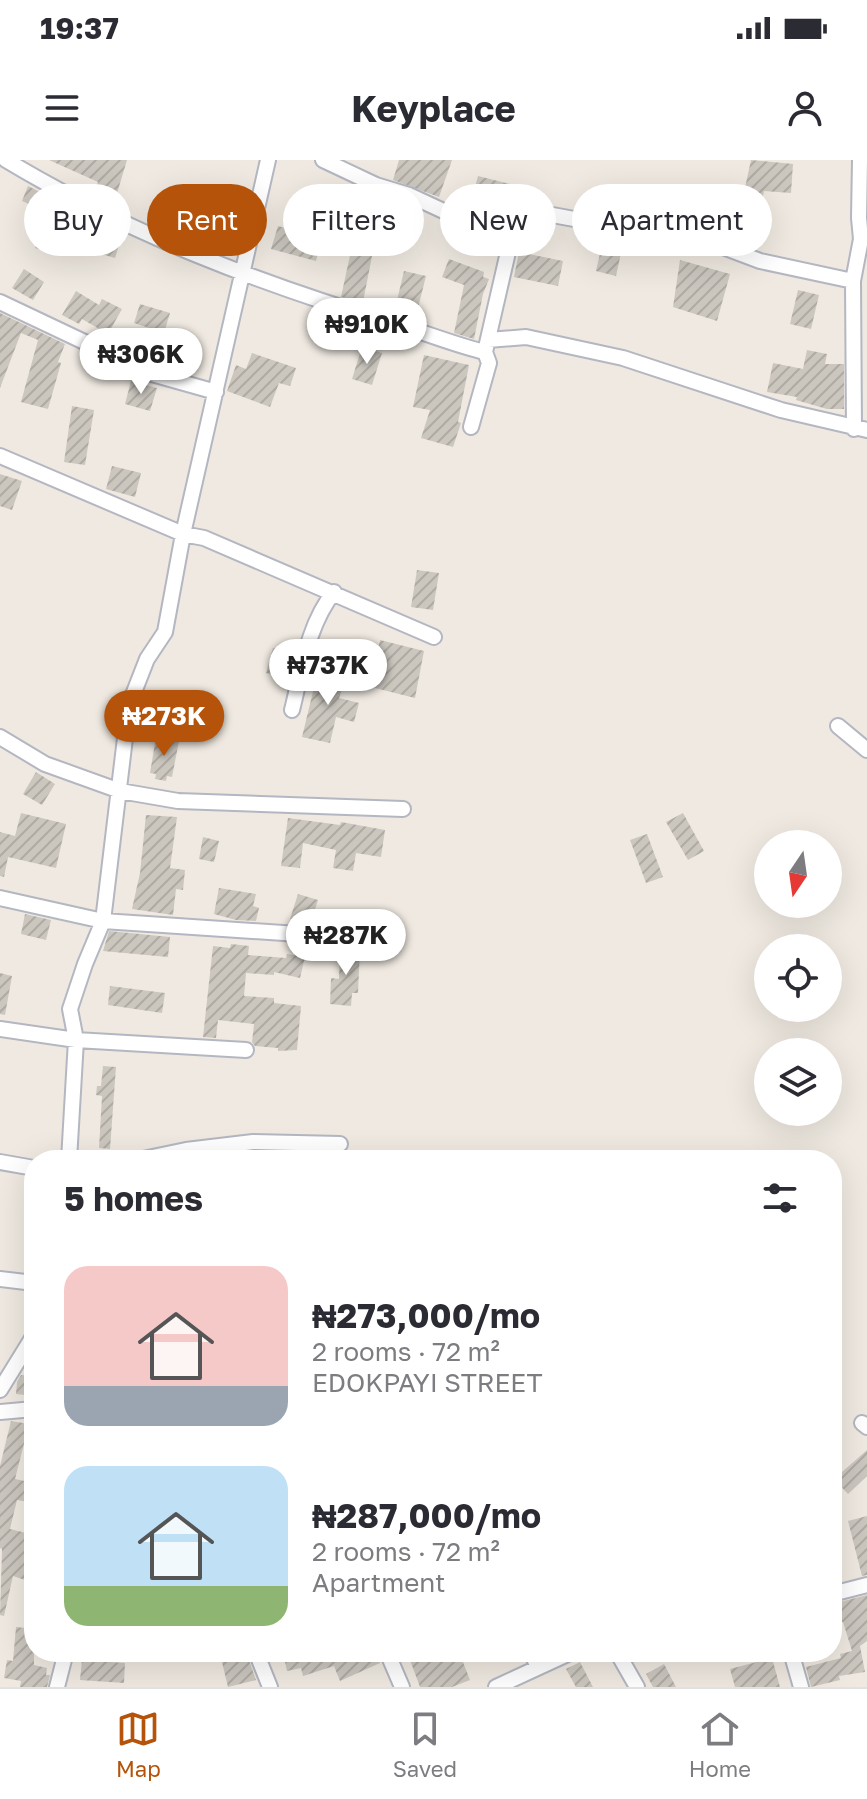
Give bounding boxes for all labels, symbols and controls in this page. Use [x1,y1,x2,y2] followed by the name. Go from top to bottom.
[40,10,119,46] text: 19:37
[40,86,84,130] icon: menu
[783,86,827,130] icon: person
[351,87,516,130] text: Keyplace
[24,184,131,256] chip: Buy
[147,184,267,256] chip: Rent
[283,184,424,256] chip: Filters
[440,184,556,256] chip: New
[572,184,772,256] chip: Apartment
[311,298,423,366] pin: ₦910K
[325,308,409,339] text: ₦910K
[85,328,197,396] pin: ₦306K
[98,338,184,369] text: ₦306K
[272,639,384,707] pin: ₦737K
[287,649,369,680] text: ₦737K
[108,690,220,758] pin: ₦273K
[122,700,206,731] text: ₦273K
[754,830,842,918] north arrow
[754,830,842,1126] map controls
[290,909,402,977] pin: ₦287K
[304,919,388,950] text: ₦287K
[754,934,842,1022] button: locate
[754,1038,842,1126] button: layers
[758,1176,802,1220] icon: filters
[64,1178,203,1218] text: 5 homes
[312,1295,540,1335] text: ₦273,000/mo
[128,1298,224,1394] icon: home
[312,1336,500,1367] text: 2 rooms · 72 m²
[312,1367,543,1398] text: EDOKPAYI STREET
[312,1495,541,1535] text: ₦287,000/mo
[128,1498,224,1594] icon: home
[312,1536,500,1567] text: 2 rooms · 72 m²
[312,1567,445,1598] text: Apartment
[116,1707,161,1782] tab: Map
[393,1707,457,1782] tab: Saved
[689,1707,751,1782] tab: Home

